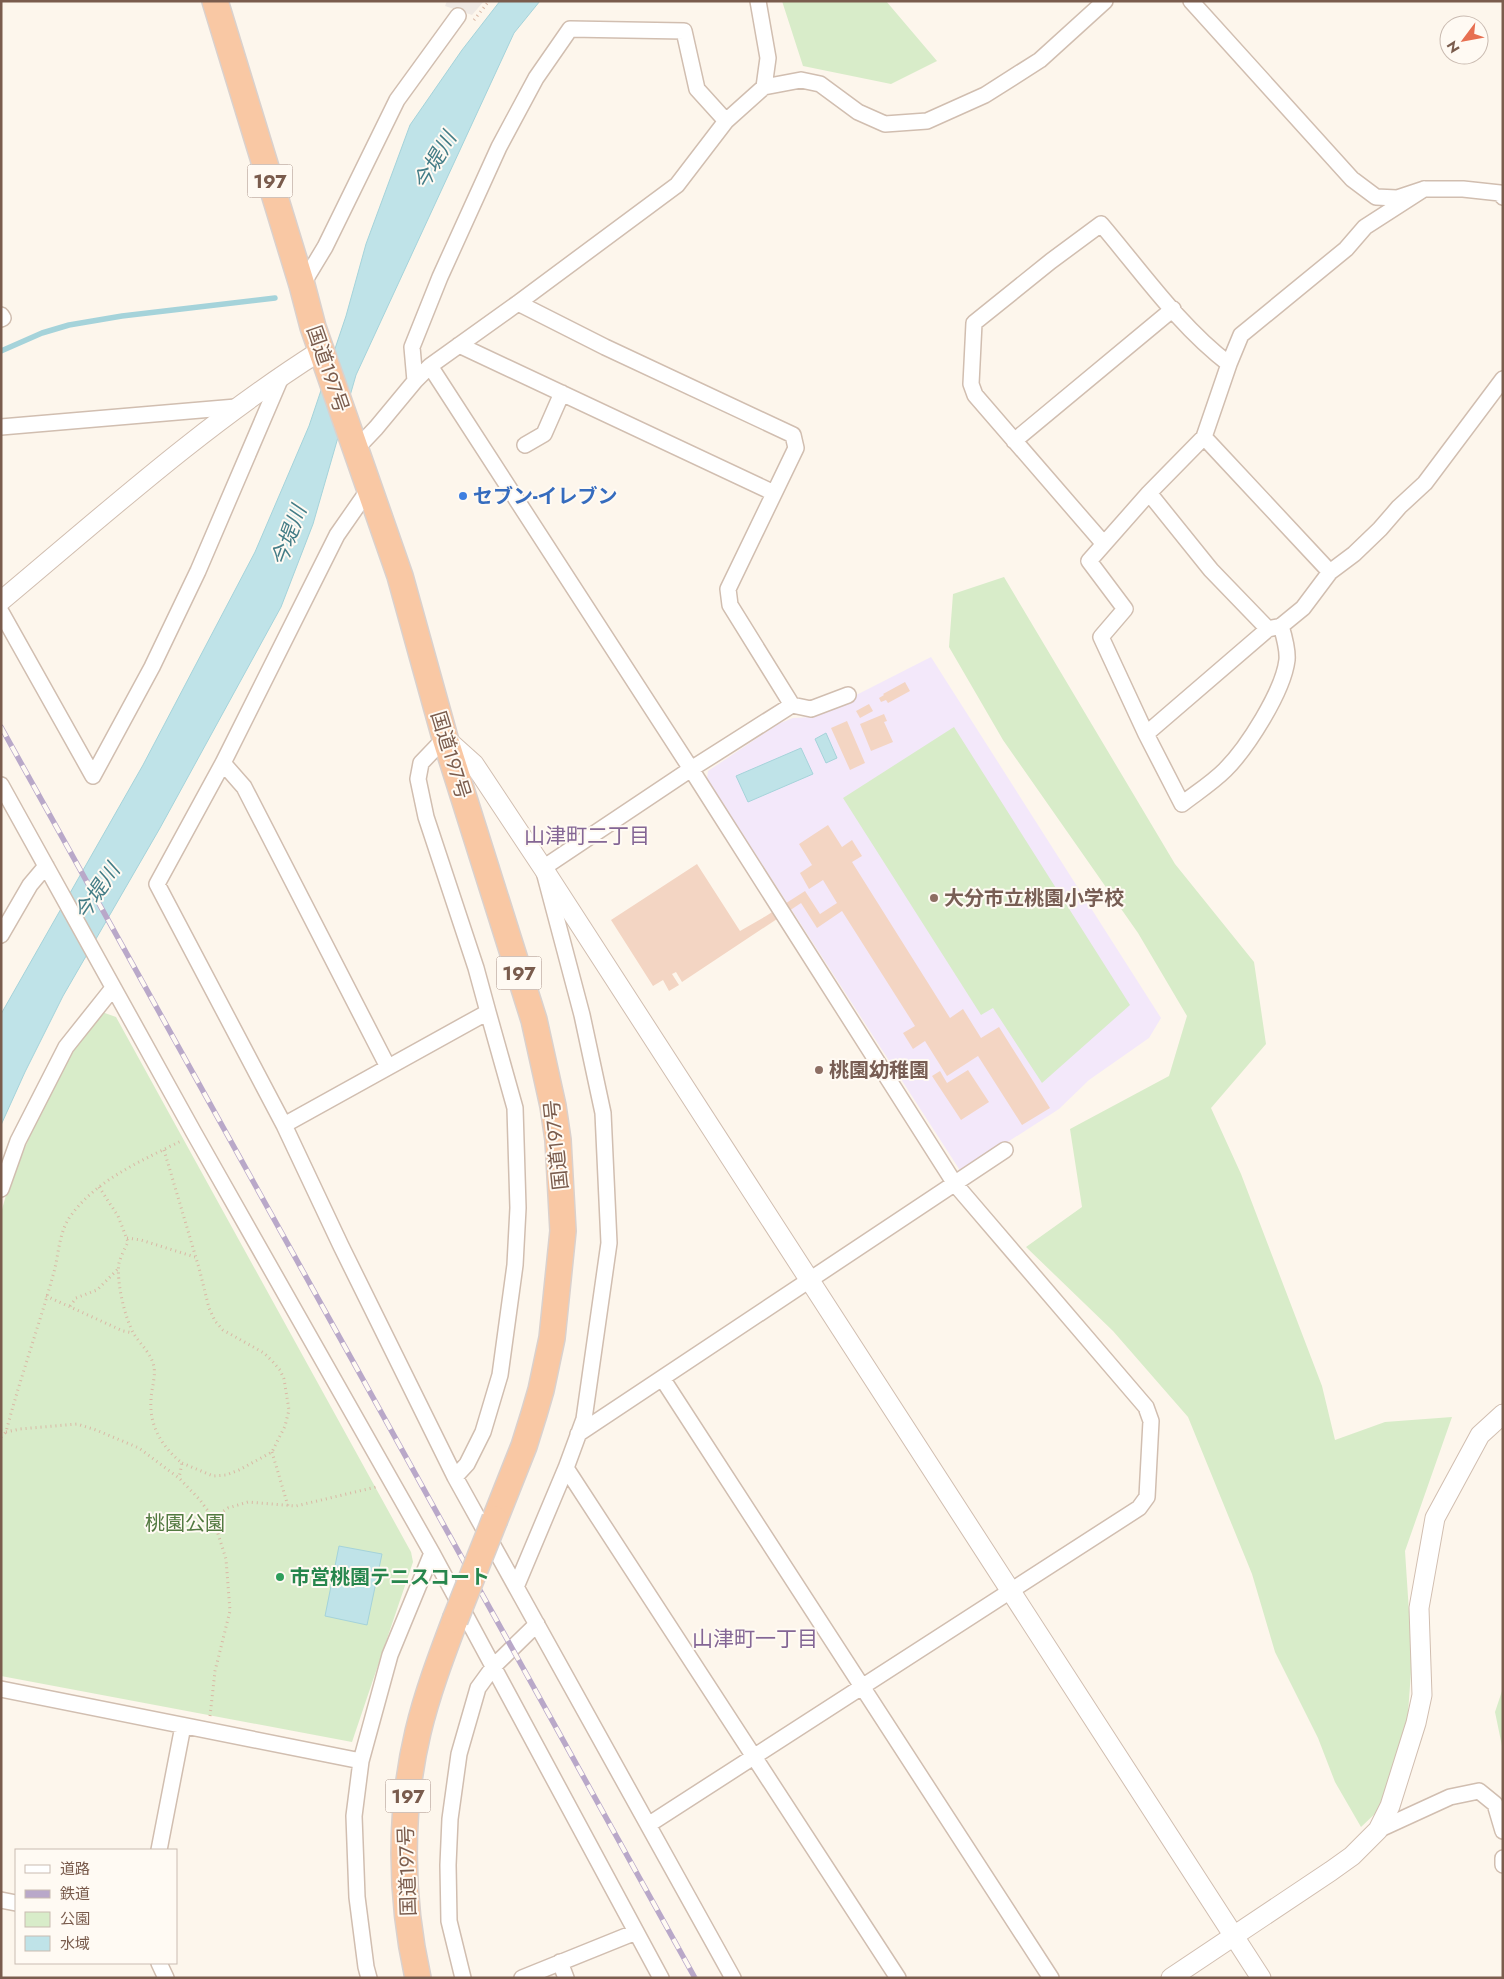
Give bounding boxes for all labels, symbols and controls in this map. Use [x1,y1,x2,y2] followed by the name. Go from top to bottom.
[1439,15,1489,65] north arrow
[1442,37,1464,57] text: N
[406,124,465,196] water label: 今堤川
[248,165,292,198] road number: 197
[299,322,356,417] street label: 国道197号
[473,482,617,511] place label: セブン-イレブン
[457,490,469,502] marker: セブン-イレブン
[264,499,315,571] water label: 今堤川
[423,708,478,803] street label: 国道197号
[524,821,650,851] district label: 山津町二丁目
[67,856,128,927] water label: 今堤川
[944,884,1124,913] place label: 大分市立桃園小学校
[928,892,940,904] marker: 大分市立桃園小学校
[496,956,542,990] road number: 197
[829,1056,929,1085] place label: 桃園幼稚園
[813,1064,825,1076] marker: 桃園幼稚園
[537,1098,576,1191] street label: 国道197号
[145,1509,225,1538] park label: 桃園公園
[290,1563,490,1592] place label: 市営桃園テニスコート
[274,1571,286,1583] marker: 市営桃園テニスコート
[692,1624,818,1654] district label: 山津町一丁目
[386,1780,430,1812] road number: 197
[391,1825,424,1917] street label: 国道197号
[15,1849,178,1964] legend
[60,1858,90,1880] text: 道路
[60,1883,90,1905] text: 鉄道
[60,1908,90,1930] text: 公園
[60,1933,90,1955] text: 水域

